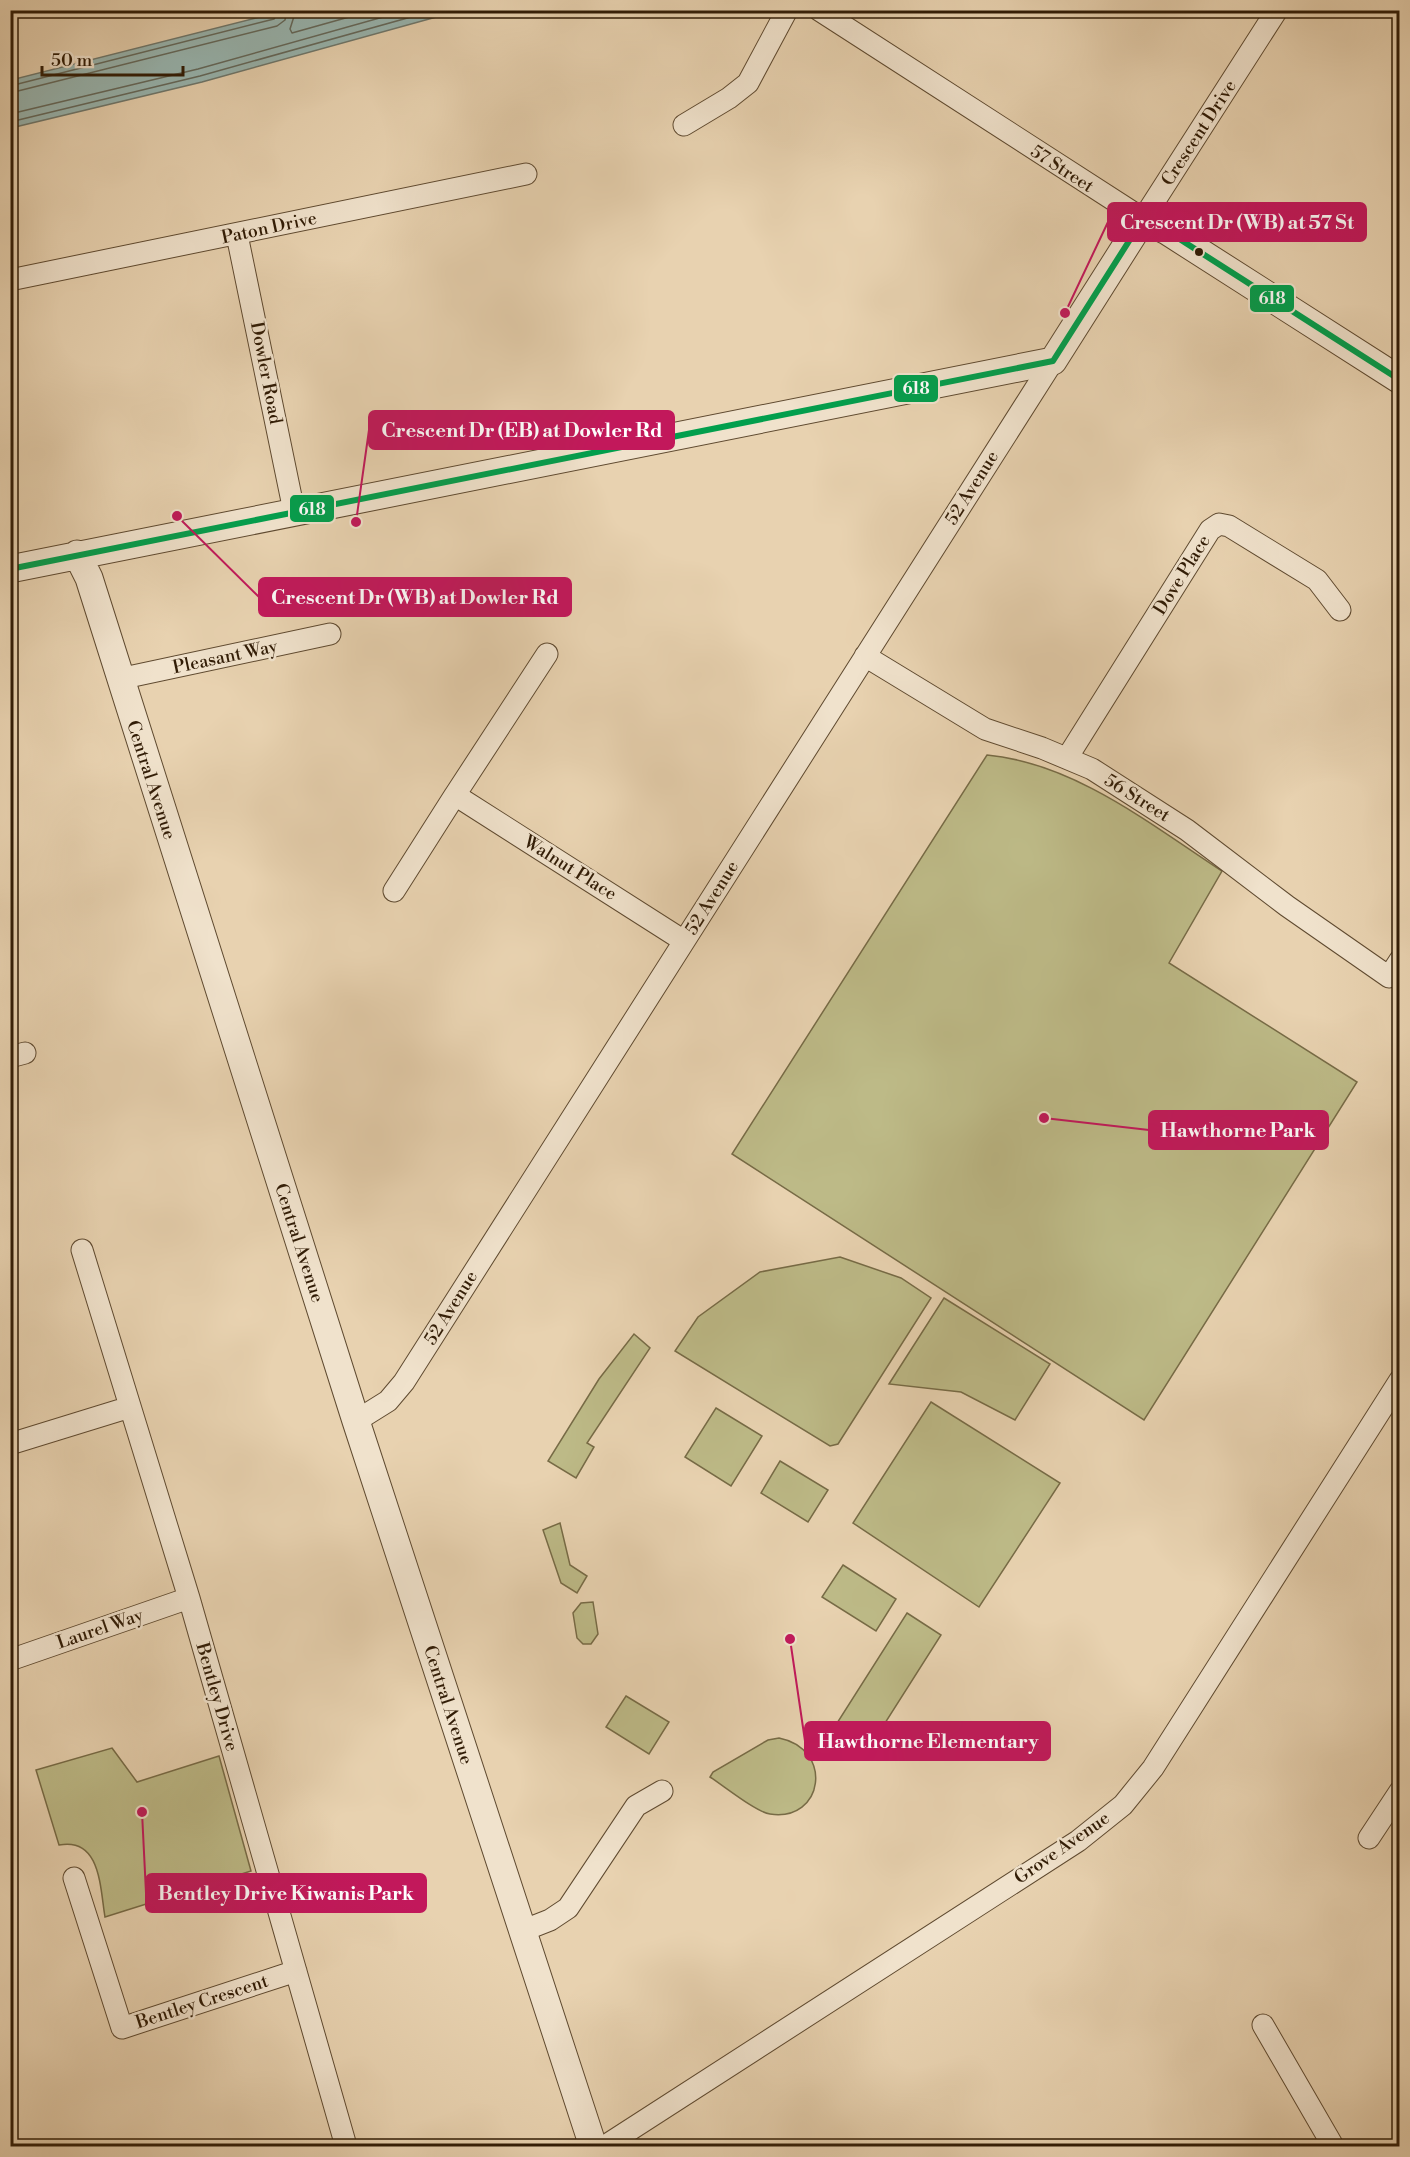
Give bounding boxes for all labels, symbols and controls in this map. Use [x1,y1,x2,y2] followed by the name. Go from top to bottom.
[42,39,183,77] scale bar
[51,49,93,72] text: 50 m
[1156,76,1242,190] street label: Crescent Drive
[1026,140,1099,198] street label: 57 Street
[1108,203,1366,241] callout: Crescent Dr (WB) at 57 St
[219,207,319,249] street label: Paton Drive
[1120,211,1355,236] text: Crescent Dr (WB) at 57 St
[1193,246,1205,258] unlabelled marker
[1249,284,1295,313] line badge: 618
[1258,289,1286,309] text: 618
[245,320,287,427] street label: Dowler Road
[893,374,939,403] line badge: 618
[902,379,930,399] text: 618
[369,411,674,449] callout: Crescent Dr (EB) at Dowler Rd
[381,419,663,444] text: Crescent Dr (EB) at Dowler Rd
[940,447,1004,529] street label: 52 Avenue
[289,494,335,523] line badge: 618
[298,500,326,520] text: 618
[1148,531,1216,619] street label: Dove Place
[259,578,571,616] callout: Crescent Dr (WB) at Dowler Rd
[271,586,559,611] text: Crescent Dr (WB) at Dowler Rd
[171,635,280,679] street label: Pleasant Way
[121,718,181,842] street label: Central Avenue
[1100,769,1175,828] street label: 56 Street
[518,830,621,906] street label: Walnut Place
[680,857,744,939] street label: 52 Avenue
[1149,1111,1328,1149] callout: Hawthorne Park
[1160,1119,1316,1144] text: Hawthorne Park
[269,1181,329,1305] street label: Central Avenue
[419,1267,483,1349] street label: 52 Avenue
[54,1603,146,1655] street label: Laurel Way
[190,1639,243,1754] street label: Bentley Drive
[418,1643,478,1767] street label: Central Avenue
[805,1722,1050,1760] callout: Hawthorne Elementary
[818,1730,1039,1755] text: Hawthorne Elementary
[1010,1807,1114,1889] street label: Grove Avenue
[146,1874,426,1912] callout: Bentley Drive Kiwanis Park
[158,1882,415,1907] text: Bentley Drive Kiwanis Park
[132,1970,272,2035] street label: Bentley Crescent

